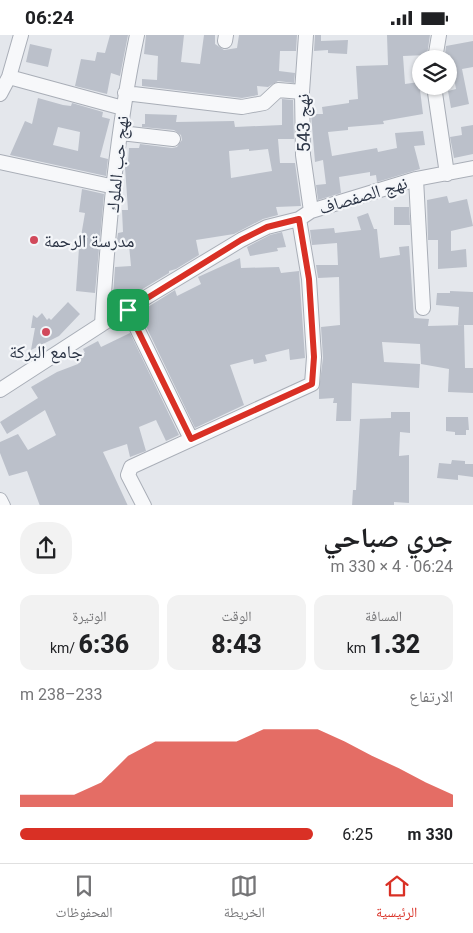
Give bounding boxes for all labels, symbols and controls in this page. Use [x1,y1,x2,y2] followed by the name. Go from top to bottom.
[25,6,74,29] text: 06:24
[412,50,457,95] map controls
[412,50,457,95] button: layers
[292,93,316,152] street label: نهج 543
[101,114,135,214] street label: نهج حب الملوك
[316,172,410,220] street label: نهج الصفصاف
[44,230,135,251] place label: مدرسة الرحمة
[28,234,40,246] marker: مدرسة الرحمة
[107,289,149,331] pin
[114,296,142,324] icon: arrive
[40,326,52,338] marker: جامع البركة
[9,341,83,364] place label: جامع البركة
[323,521,453,554] text: جري صباحي
[20,522,72,574] button: share
[331,557,453,576] text: 06:24 · 4 × 330 m
[72,608,107,624] text: الوتيرة
[221,608,252,624] text: الوقت
[365,608,402,624] text: المسافة
[79,630,129,659] text: 6:36
[211,630,262,659] text: 8:43
[370,630,420,659] text: 1.32
[50,640,79,656] text: /km
[347,640,370,656] text: km
[20,685,102,704] text: 233–238 m
[409,687,453,706] text: الارتفاع
[342,825,373,844] text: 6:25
[408,825,453,844] text: 330 m
[56,872,113,926] tab: المحفوظات
[224,872,265,926] tab: الخريطة
[376,872,417,926] tab: الرئيسية

